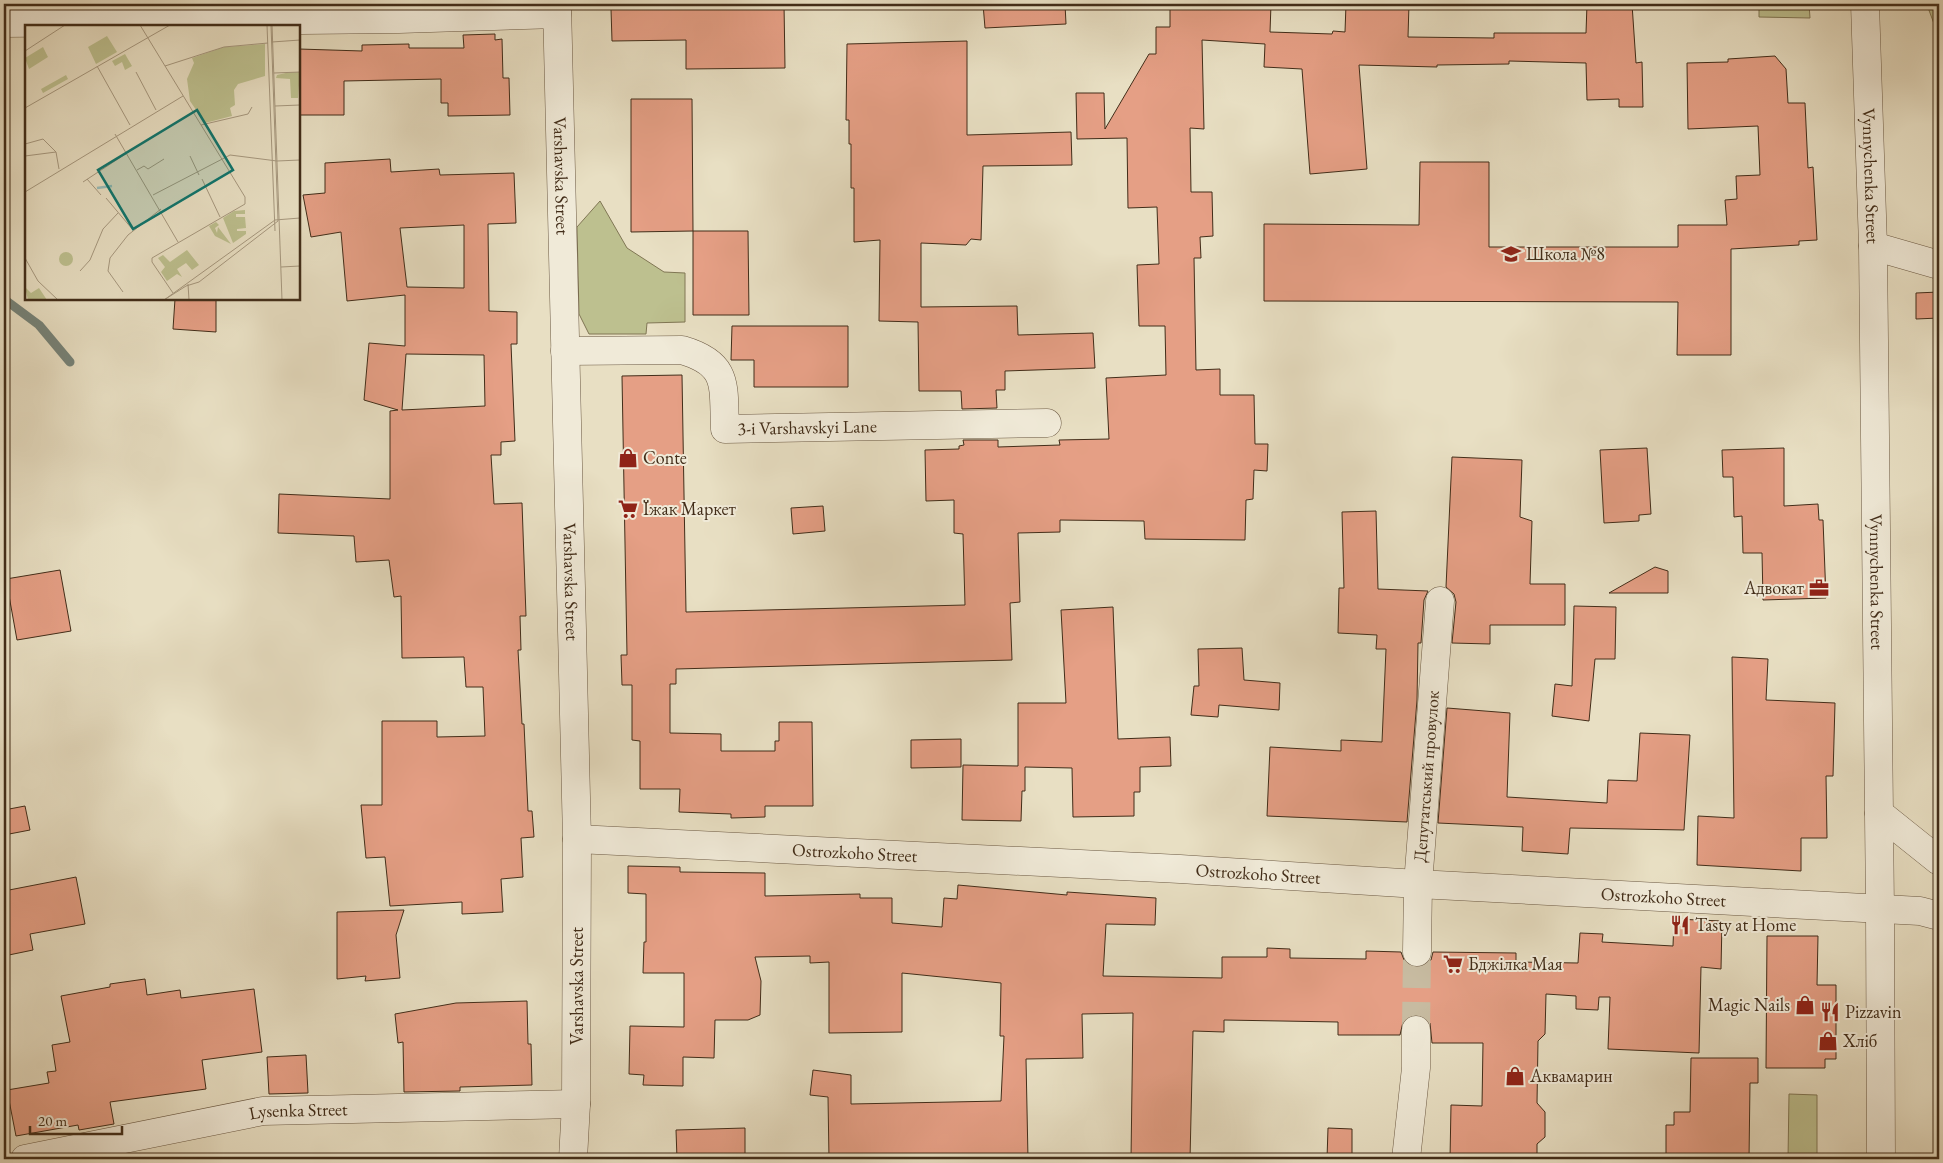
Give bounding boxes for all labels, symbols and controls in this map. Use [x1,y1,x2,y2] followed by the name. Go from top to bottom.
[25,25,300,300] inset map
[1857,108,1885,245] street label: Vynnychenka Street
[549,117,575,236] street label: Varshavska Street
[1526,242,1605,265] place label: Школа №8
[1500,243,1522,265] school or university icon: Школа №8
[737,414,877,440] street label: 3-i Varshavskyi Lane
[643,446,687,469] place label: Conte
[617,447,639,469] shop icon: Conte
[643,497,736,520] place label: Їжак Маркет
[617,498,639,520] supermarket icon: Їжак Маркет
[1865,514,1889,650] street label: Vynnychenka Street
[558,523,584,641] street label: Varshavska Street
[1743,576,1805,599] place label: Адвокат
[1808,577,1830,599] office icon: Адвокат
[1408,689,1444,863] street label: Депутатський провулок
[792,838,918,867] street label: Ostrozkoho Street
[1195,858,1322,889] street label: Ostrozkoho Street
[1600,882,1727,912] street label: Ostrozkoho Street
[1695,913,1796,936] place label: Tasty at Home
[1669,914,1691,936] restaurant icon: Tasty at Home
[565,927,588,1045] street label: Varshavska Street
[1468,952,1563,975] place label: Бджілка Мая
[1442,953,1464,975] supermarket icon: Бджілка Мая
[1708,993,1790,1016] place label: Magic Nails
[1794,994,1816,1016] shop icon: Magic Nails
[1845,1000,1902,1023] place label: Pizzavin
[1819,1001,1841,1023] restaurant icon: Pizzavin
[1842,1029,1877,1052] place label: Хліб
[1817,1030,1839,1052] shop icon: Хліб
[1529,1064,1613,1087] place label: Аквамарин
[1504,1065,1526,1087] shop icon: Аквамарин
[247,1097,348,1125] street label: Lysenka Street
[30,1103,122,1135] scale bar
[38,1111,67,1130] text: 20 m

